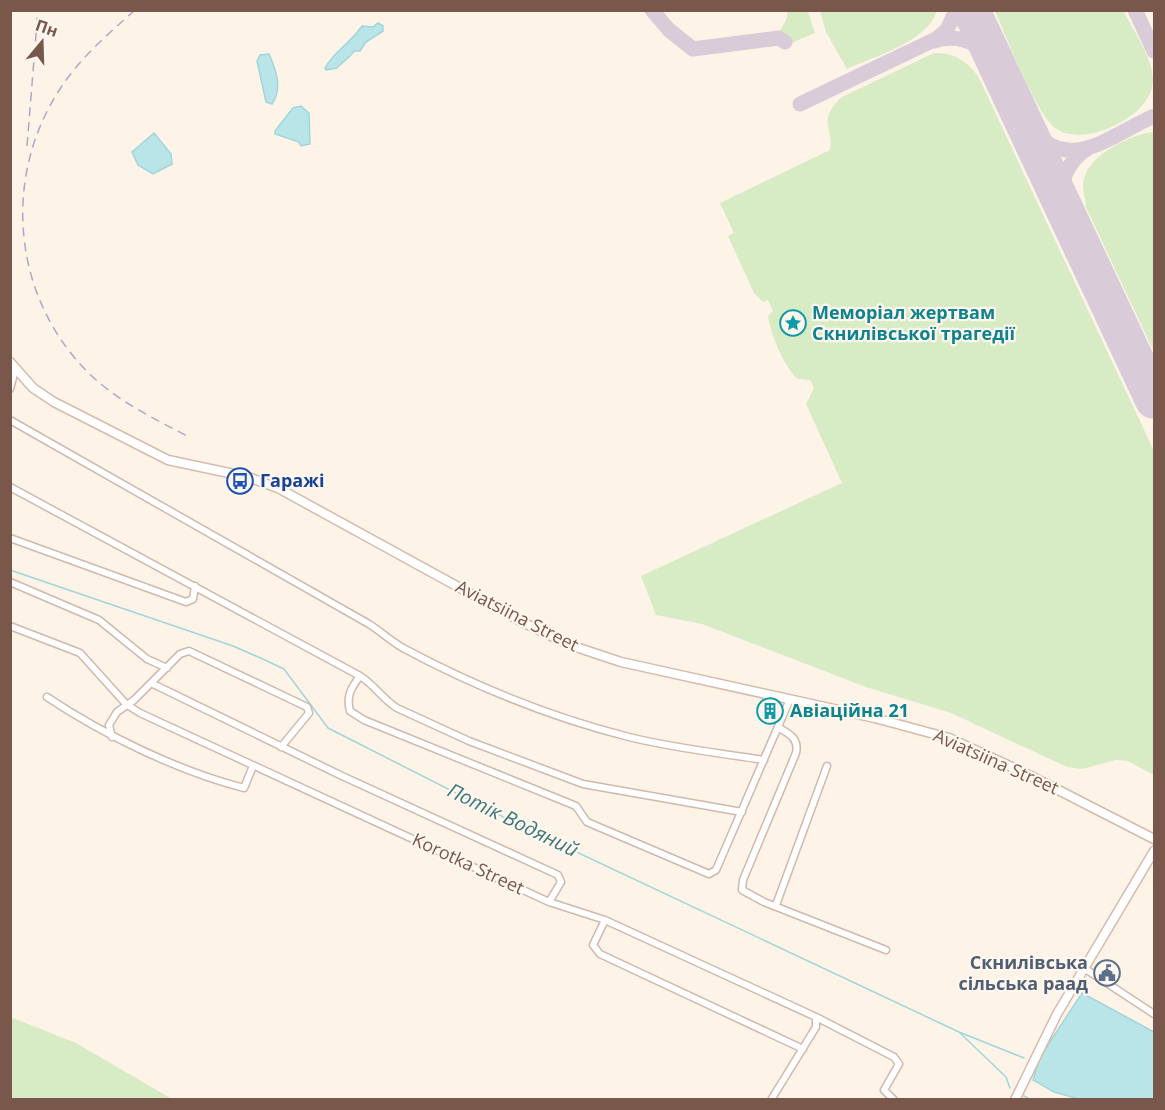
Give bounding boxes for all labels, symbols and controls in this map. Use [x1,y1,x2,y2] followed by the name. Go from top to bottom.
[12,12,72,72] north arrow
[33,14,61,42] text: Пн
[812,300,1016,345] place label: Меморіал жертвам Скнилівської трагедії
[778,308,808,338] place icon: Меморіал жертвам Скнилівської трагедії
[225,466,255,496] bus stop icon: Гаражі
[260,468,324,492] place label: Гаражі
[452,574,583,656] street label: Aviatsiina Street
[755,696,785,726] building icon: Авіаційна 21
[790,698,909,722] place label: Авіаційна 21
[930,723,1063,800] street label: Aviatsiina Street
[443,776,583,863] water label: Потік Водяний
[409,827,528,900] street label: Korotka Street
[959,950,1088,995] place label: Скнилівська сільська раад
[1092,958,1122,988] public building icon: Скнилівська сільська раад

